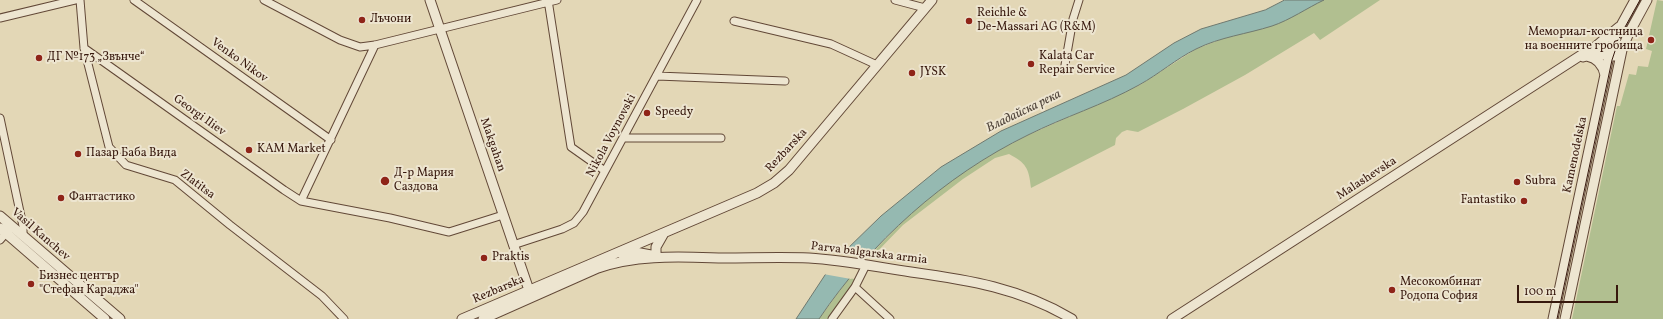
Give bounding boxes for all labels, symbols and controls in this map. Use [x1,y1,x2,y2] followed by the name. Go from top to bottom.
[977,7,1095,35] place label: Reichle & De-Massari AG (R&M)
[370,13,411,27] place label: Лъчони
[357,15,367,25] marker: Лъчони
[964,16,974,26] marker: Reichle & De-Massari AG (R&M)
[1525,26,1643,54] place label: Мемориал-костница на военните гробища
[1646,35,1656,45] marker: Мемориал-костница на военните гробища
[208,36,270,86] street label: Venko Nikov
[1039,50,1115,78] place label: Kalata Car Repair Service
[47,51,145,65] place label: ДГ №173 „Звънче“
[34,53,44,63] marker: ДГ №173 „Звънче“
[1026,59,1036,69] marker: Kalata Car Repair Service
[920,66,946,80] place label: JYSK
[907,68,917,78] marker: JYSK
[984,87,1064,137] water label: Владайска река
[170,92,228,140] street label: Georgi Iliev
[584,92,640,180] street label: Nikola Voynovski
[655,106,693,120] place label: Speedy
[642,108,652,118] marker: Speedy
[476,116,508,174] street label: Makgahan
[1561,116,1591,194] street label: Kamenodelska
[763,126,811,176] street label: Rezbarska
[257,143,326,157] place label: KAM Market
[244,145,254,155] marker: KAM Market
[86,147,177,161] place label: Пазар Баба Вида
[73,149,83,159] marker: Пазар Баба Вида
[1334,154,1400,204] street label: Malashevska
[177,167,217,203] street label: Zlatitsa
[394,167,454,195] place label: Д-р Мария Саздова
[379,175,391,187] marker: Д-р Мария Саздова
[1525,175,1556,189] place label: Subra
[1512,177,1522,187] marker: Subra
[69,191,135,205] place label: Фантастико
[56,193,66,203] marker: Фантастико
[1461,194,1516,208] place label: Fantastiko
[1519,196,1529,206] marker: Fantastiko
[8,206,72,264] street label: Vasil Kanchev
[810,240,928,268] street label: Parva balgarska armia
[492,251,529,265] place label: Praktis
[479,253,489,263] marker: Praktis
[39,270,139,298] place label: Бизнес център "Стефан Караджа"
[471,273,527,307] street label: Rezbarska
[1400,276,1481,304] place label: Месокомбинат Родопа София
[1519,277,1620,303] scale bar
[26,279,36,289] marker: Бизнес център "Стефан Караджа"
[1524,284,1556,300] text: 100 m
[1387,285,1397,295] marker: Месокомбинат Родопа София

